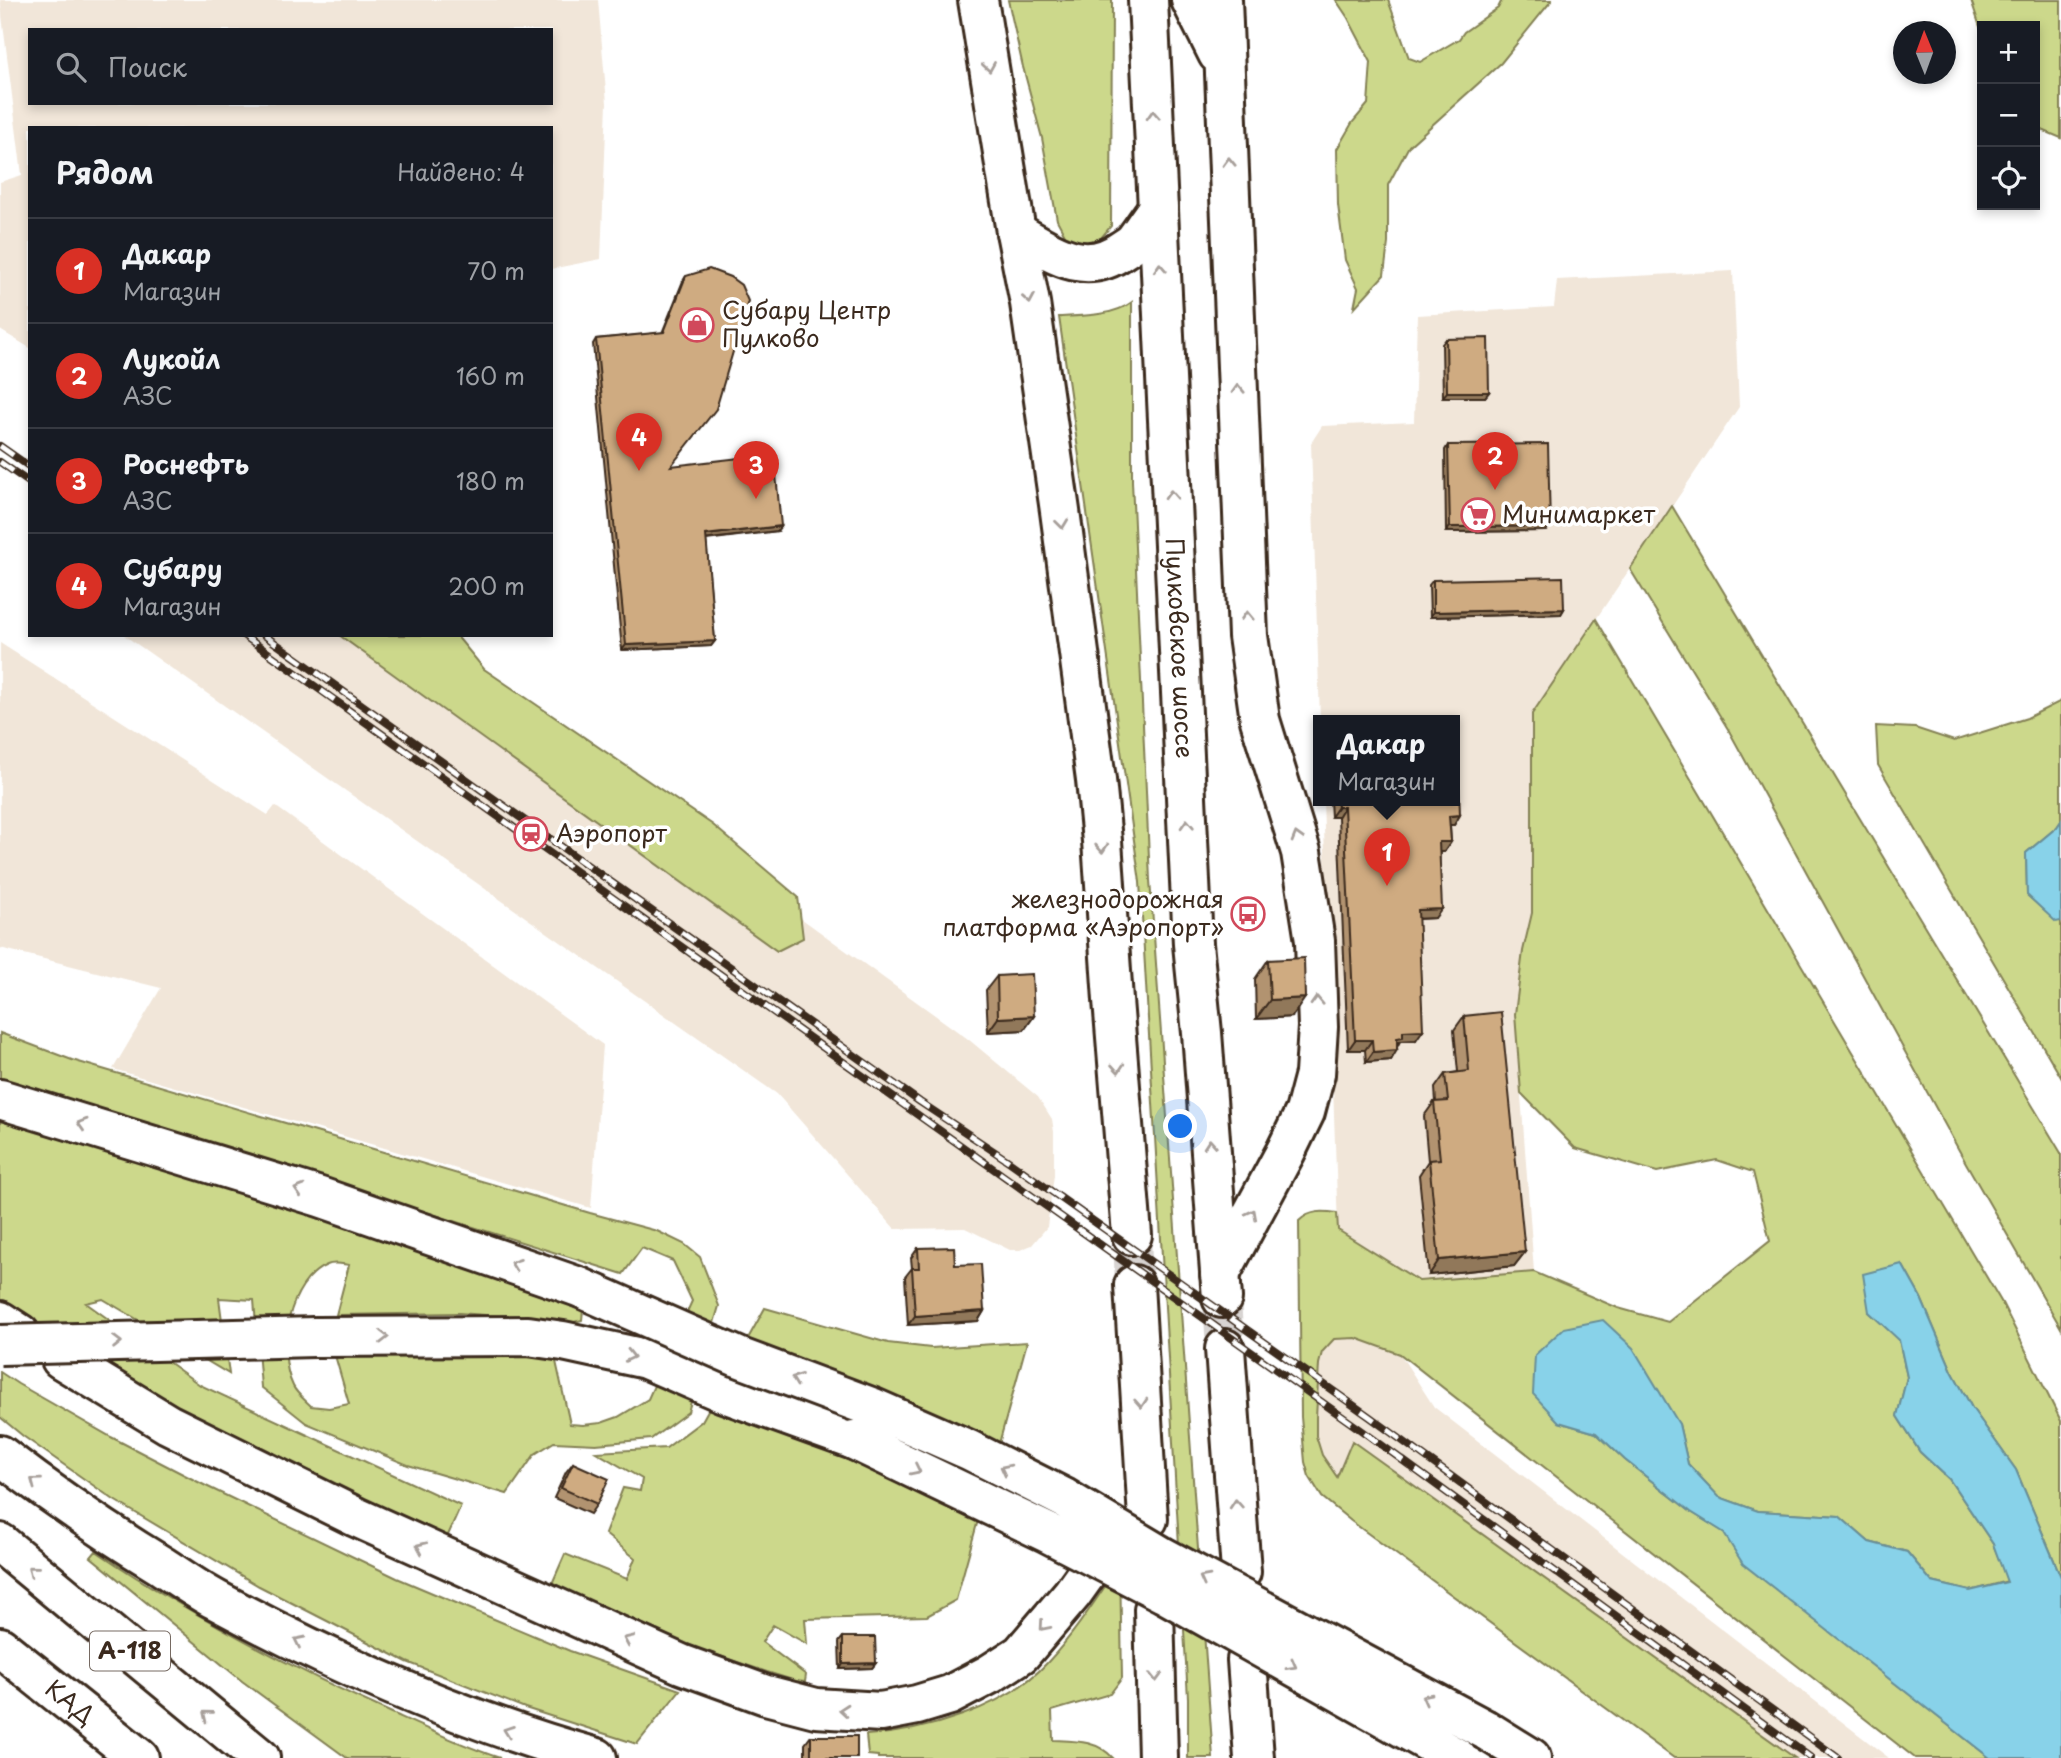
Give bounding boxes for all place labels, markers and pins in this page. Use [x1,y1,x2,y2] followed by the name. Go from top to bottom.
[722,291,891,355] place label: Субару Центр Пулково
[678,306,716,344] shop icon: Субару Центр Пулково
[616,413,662,471] pin: 4
[1472,432,1518,490] pin: 2
[733,441,779,499] pin: 3
[1502,495,1655,531] place label: Минимаркет
[1459,496,1497,534] supermarket icon: Минимаркет
[556,814,667,850] place label: Аэропорт
[512,815,550,853] station icon: Аэропорт
[1364,828,1410,886] pin: 1
[942,880,1224,944] place label: железнодорожная платформа «Аэропорт»
[1229,895,1267,933] bus stop icon: железнодорожная платформа «Аэропорт»

